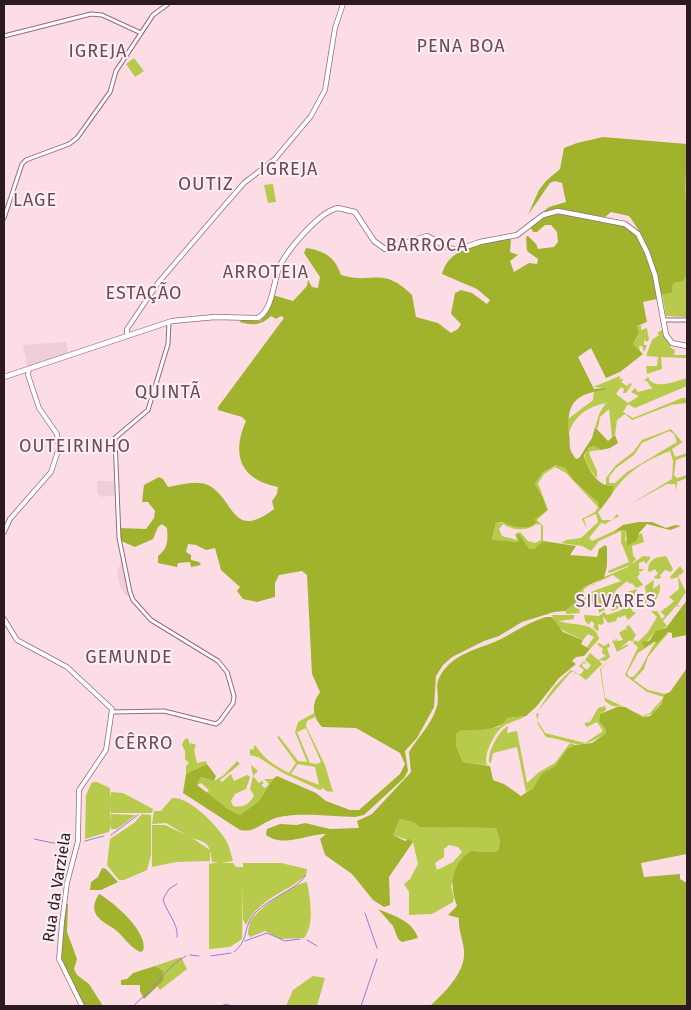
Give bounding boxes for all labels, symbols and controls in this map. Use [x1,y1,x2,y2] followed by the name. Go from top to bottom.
[417,35,506,57] district label: PENA BOA
[69,40,127,62] district label: IGREJA
[260,158,318,180] district label: IGREJA
[178,172,234,195] district label: OUTIZ
[13,189,57,211] district label: LAGE
[386,234,468,256] district label: BARROCA
[223,261,309,283] district label: ARROTEIA
[105,281,183,304] district label: ESTAÇÃO
[135,380,201,403] district label: QUINTÃ
[19,435,131,457] district label: OUTEIRINHO
[576,590,656,612] district label: SILVARES
[85,646,173,668] district label: GEMUNDE
[115,732,173,754] district label: CÊRRO
[38,831,75,943] street label: Rua da Varziela

